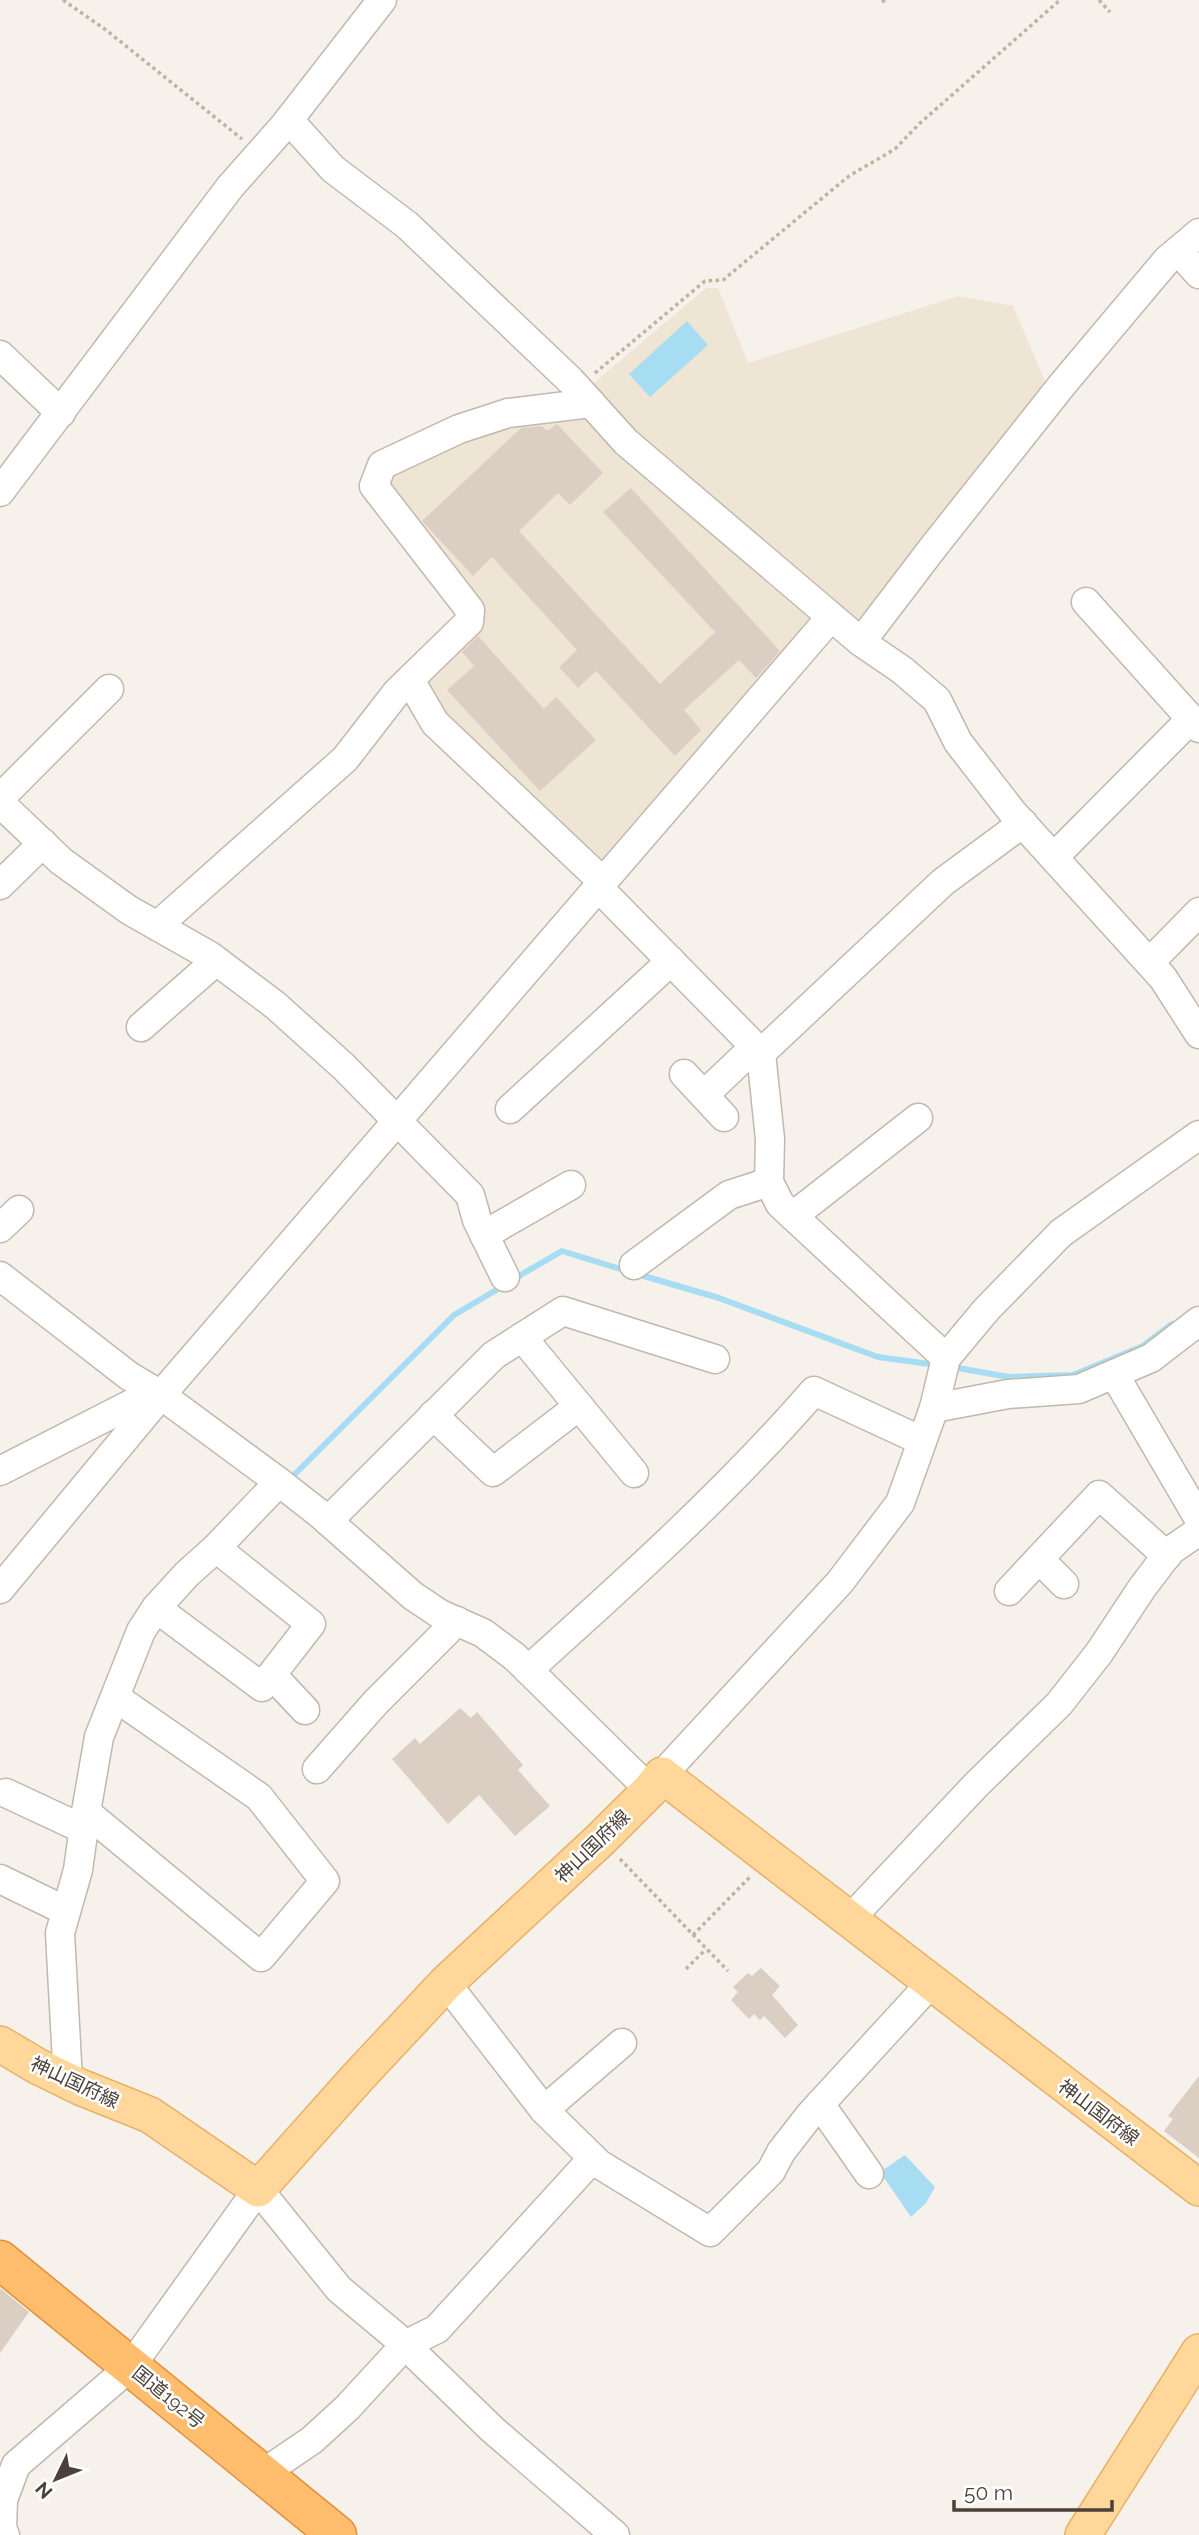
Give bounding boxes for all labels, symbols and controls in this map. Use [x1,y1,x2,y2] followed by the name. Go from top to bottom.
[550,1805,634,1887] street label: 神山国府線
[27,2052,123,2112] street label: 神山国府線
[1054,2075,1144,2149] street label: 神山国府線
[129,2361,209,2433] street label: 国道192号
[21,2444,91,2514] north arrow
[954,2468,1112,2512] scale bar
[31,2478,57,2503] text: N
[964,2480,1013,2505] text: 50 m

